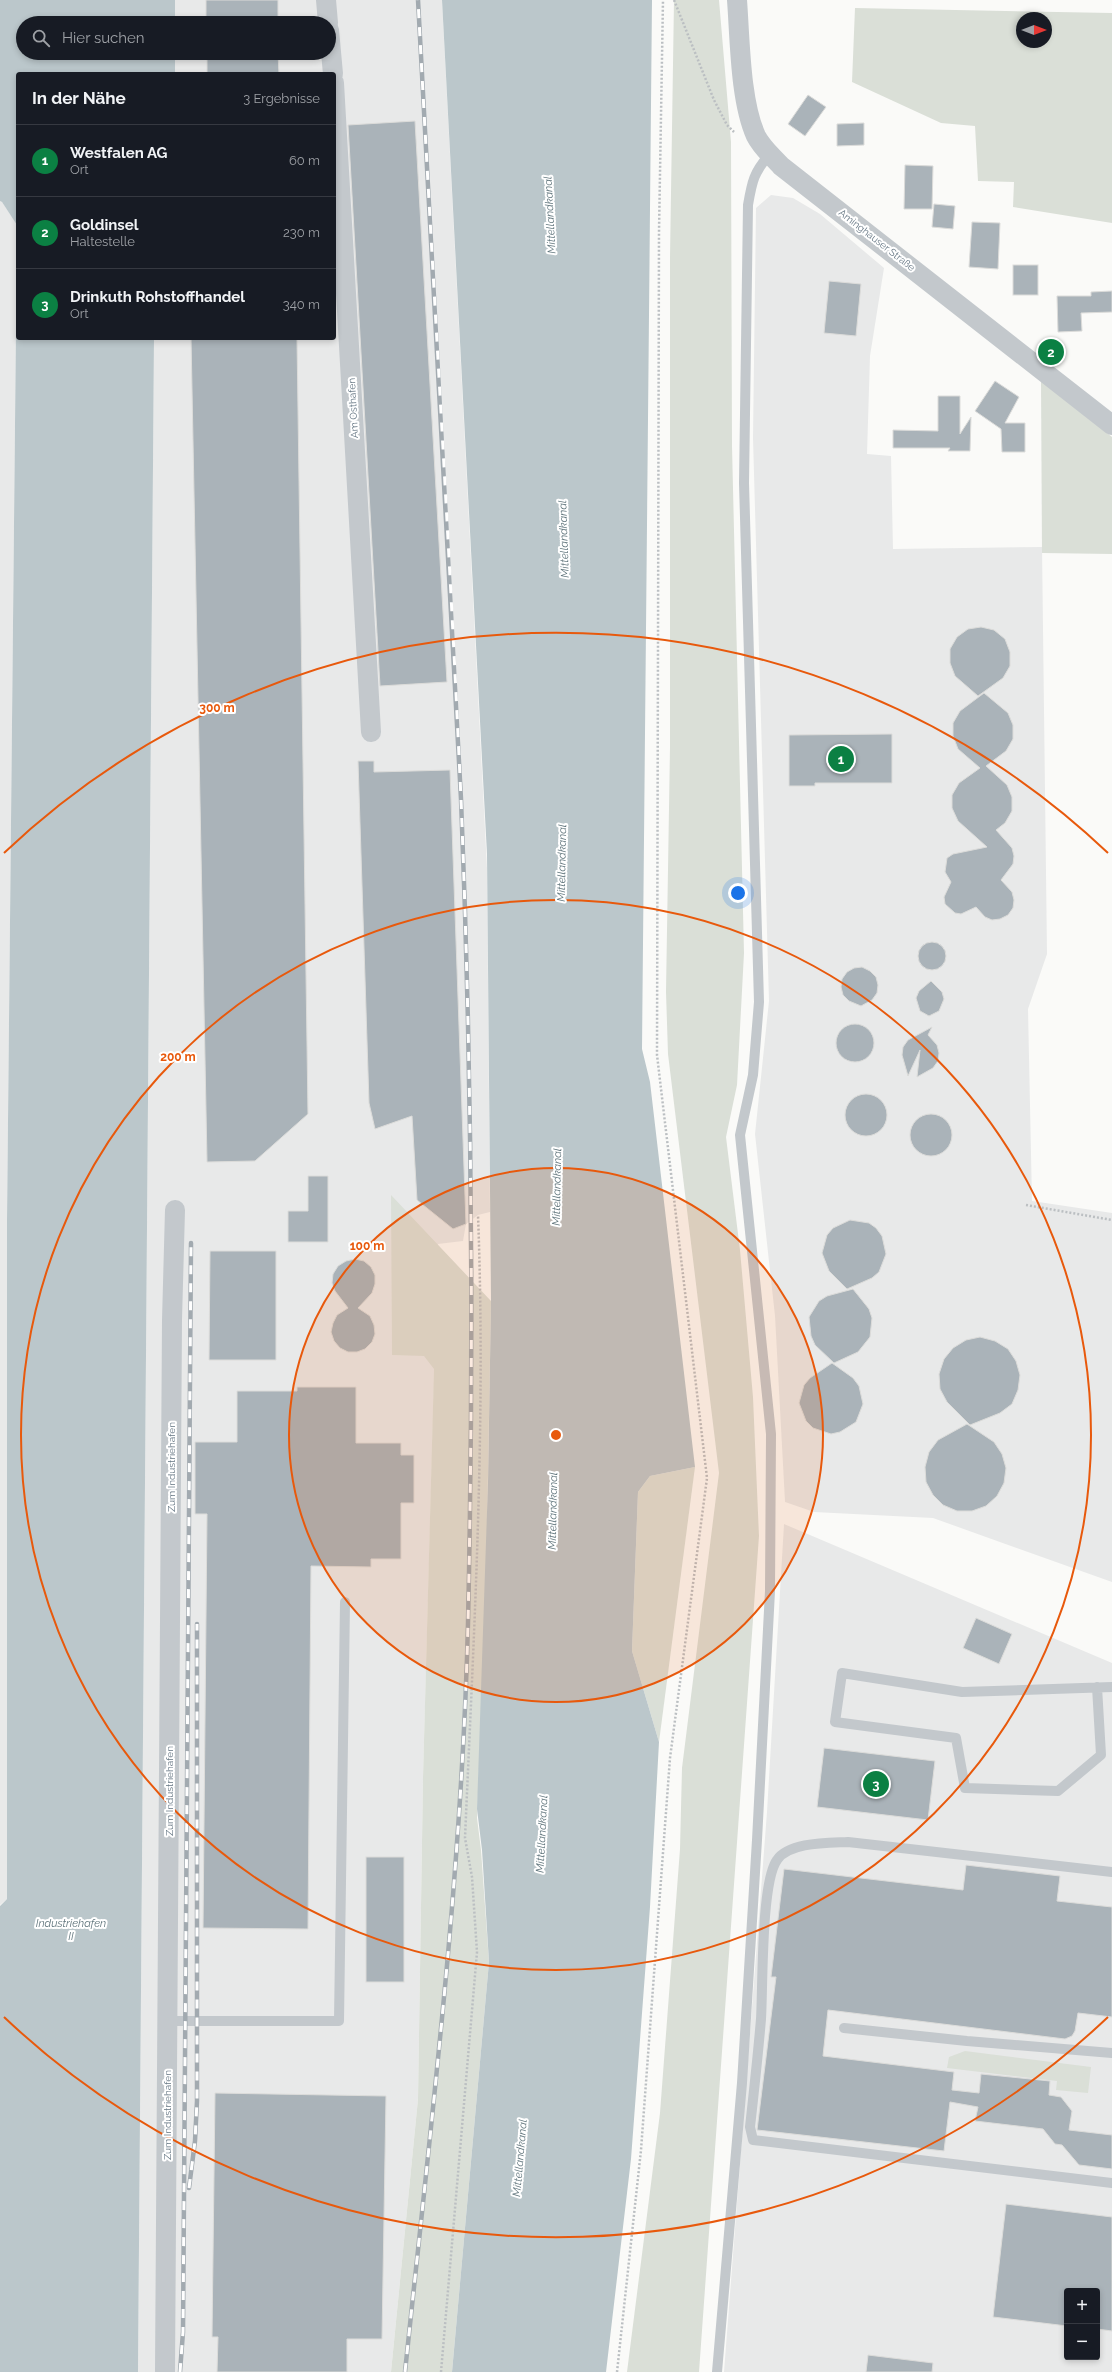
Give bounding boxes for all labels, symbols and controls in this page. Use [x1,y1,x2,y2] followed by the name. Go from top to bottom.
[1016,12,1052,48] north arrow
[16,16,336,60] search box
[30,27,52,49] icon: search
[62,29,145,47] text: Hier suchen
[32,88,126,108] text: In der Nähe
[243,91,320,106] text: 3 Ergebnisse
[70,144,167,162] text: Westfalen AG
[42,153,48,168] text: 1
[289,153,320,168] text: 60 m
[70,162,89,177] text: Ort
[541,176,559,254] water label: Mittellandkanal
[837,207,917,273] street label: Aminghauser Straße
[70,216,138,234] text: Goldinsel
[41,225,49,240] text: 2
[283,225,320,240] text: 230 m
[70,234,135,249] text: Haltestelle
[70,288,245,306] text: Drinkuth Rohstoffhandel
[41,297,49,312] text: 3
[283,297,320,312] text: 340 m
[70,306,89,321] text: Ort
[1038,337,1064,367] pin: 2
[346,377,360,438] street label: Am Osthafen
[556,500,572,578] water label: Mittellandkanal
[199,701,235,715] text: 300 m
[828,744,854,774] pin: 1
[555,824,569,902] water label: Mittellandkanal
[728,883,748,903] your location
[160,1050,196,1064] text: 200 m
[550,1148,564,1226] water label: Mittellandkanal
[350,1239,384,1253] text: 100 m
[166,1422,177,1512] street label: Zum Industriehafen
[549,1428,563,1442] centre of rings
[546,1472,560,1550] water label: Mittellandkanal
[164,1746,175,1836] street label: Zum Industriehafen
[863,1769,889,1799] pin: 3
[533,1795,551,1873] water label: Mittellandkanal
[36,1917,106,1943] water label: Industriehafen II
[162,2070,173,2160] street label: Zum Industriehafen
[510,2119,530,2197] water label: Mittellandkanal
[1064,2288,1100,2360] map controls
[1064,2288,1100,2324] button: +
[1064,2324,1100,2360] button: −

